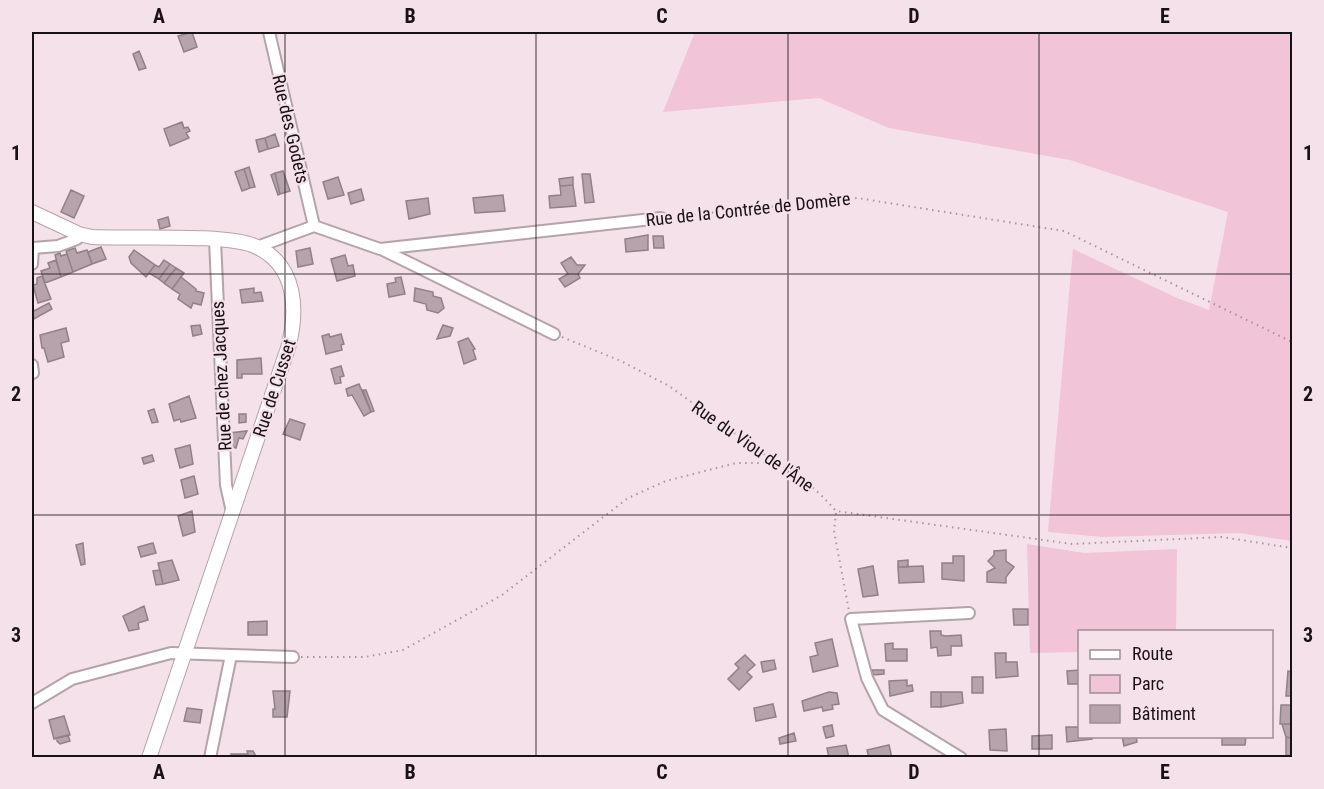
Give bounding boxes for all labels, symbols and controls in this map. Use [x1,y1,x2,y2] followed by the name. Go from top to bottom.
[153,4,165,28] text: A
[404,4,416,28] text: B
[656,4,668,28] text: C
[908,4,920,28] text: D
[1160,4,1170,28] text: E
[268,73,314,185] street label: Rue des Godets
[11,141,21,165] text: 1
[1303,141,1313,165] text: 1
[645,188,851,230] street label: Rue de la Contrée de Domère
[207,301,235,451] street label: Rue de chez Jacques
[248,337,300,439] street label: Rue de Cusset
[11,382,21,406] text: 2
[1303,382,1313,406] text: 2
[688,396,818,496] street label: Rue du Viou de l'Âne
[11,623,21,647] text: 3
[1303,623,1313,647] text: 3
[1078,630,1273,738] legend
[1132,643,1173,664] text: Route
[1132,673,1164,694] text: Parc
[1132,703,1196,724] text: Bâtiment
[153,760,165,784] text: A
[404,760,416,784] text: B
[656,760,668,784] text: C
[908,760,920,784] text: D
[1160,760,1170,784] text: E

